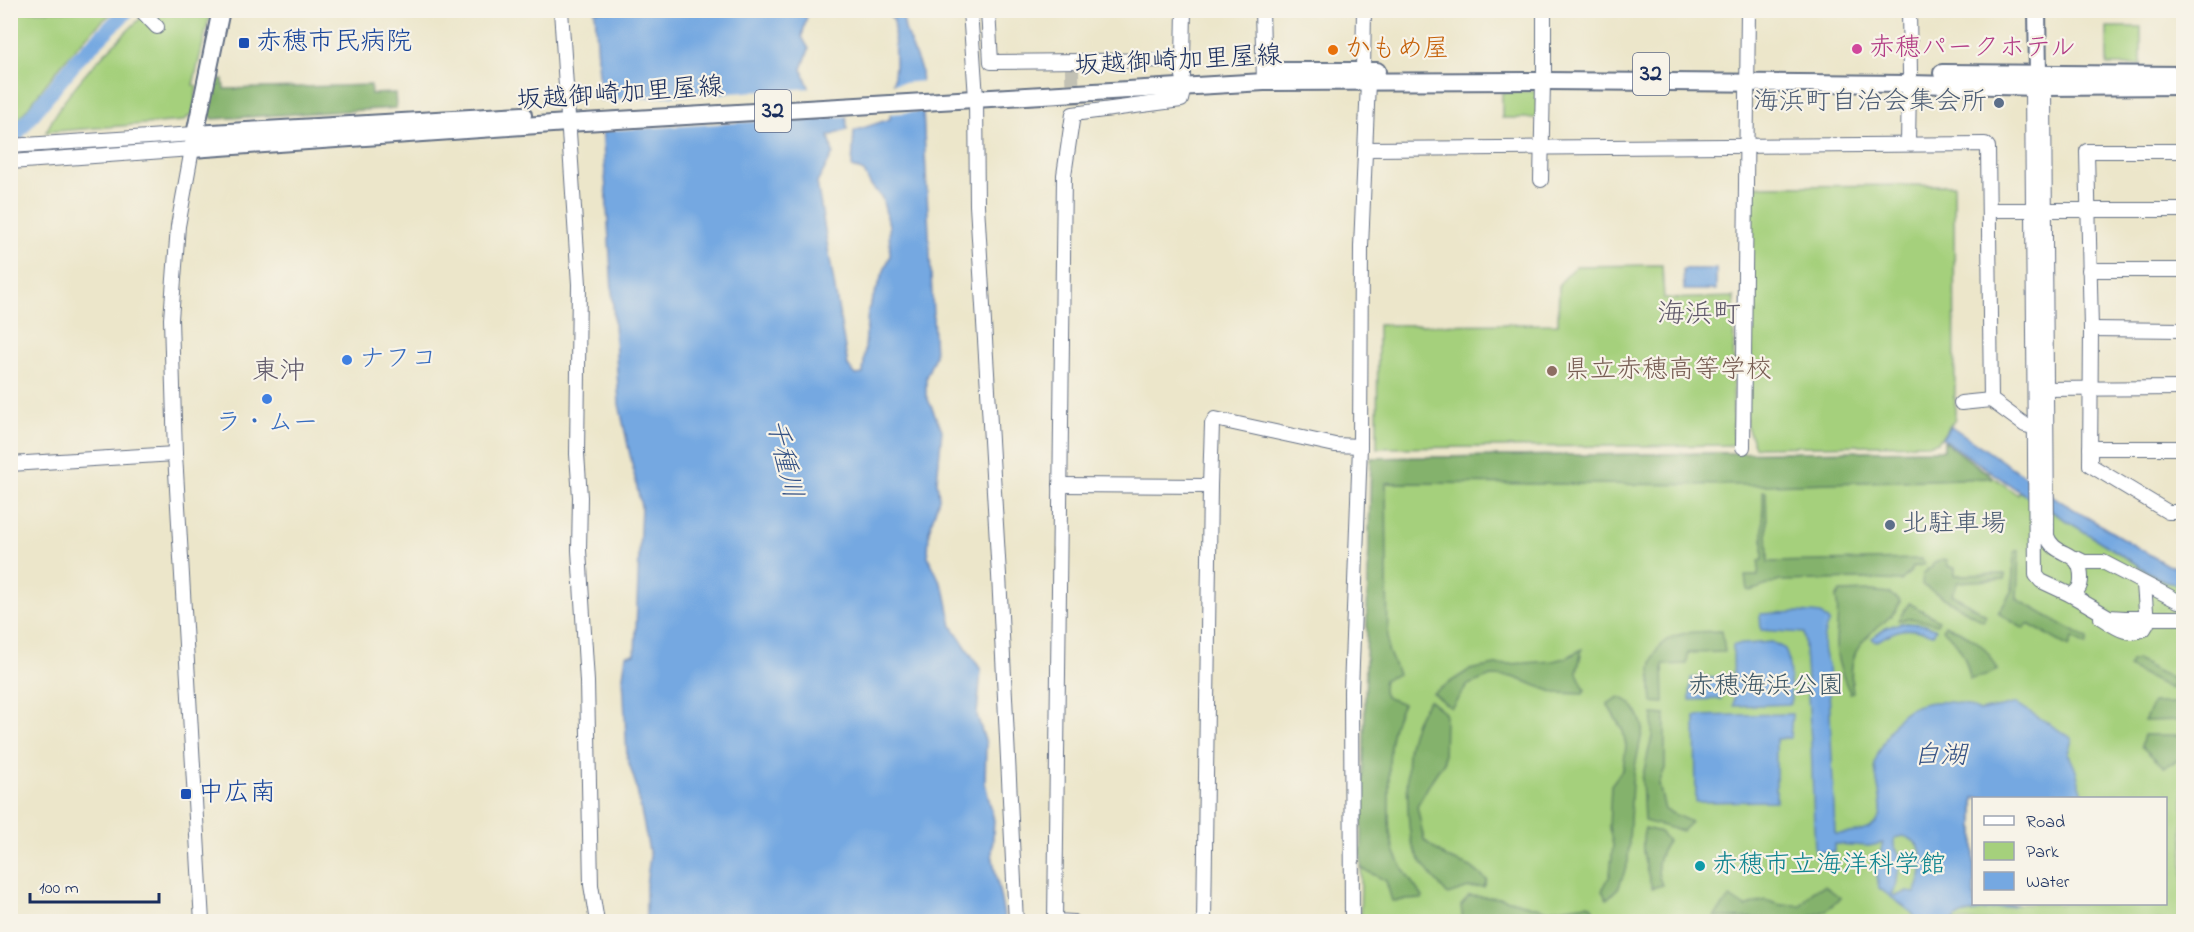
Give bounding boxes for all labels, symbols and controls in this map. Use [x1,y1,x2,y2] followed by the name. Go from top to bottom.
[256,24,412,62] place label: 赤穂市民病院
[1869,30,2076,68] place label: 赤穂パークホテル
[1345,31,1449,69] place label: かもめ屋
[237,36,251,50] marker: 赤穂市民病院
[1073,38,1283,86] street label: 坂越御崎加里屋線
[1850,42,1864,56] marker: 赤穂パークホテル
[1326,43,1340,57] marker: かもめ屋
[1633,53,1669,95] road number: 32
[515,69,725,121] street label: 坂越御崎加里屋線
[1753,84,1987,122] place label: 海浜町自治会集会所
[755,90,791,132] road number: 32
[1992,96,2006,110] marker: 海浜町自治会集会所
[1657,295,1741,336] district label: 海浜町
[359,341,437,379] place label: ナフコ
[1564,352,1772,390] place label: 県立赤穂高等学校
[252,353,306,392] district label: 東沖
[340,353,354,367] marker: ナフコ
[1545,364,1559,378] marker: 県立赤穂高等学校
[260,392,274,406] marker: ラ・ムー
[216,405,318,443] place label: ラ・ムー
[755,415,811,503] water label: 千種川
[1902,506,2006,544] place label: 北駐車場
[1883,518,1897,532] marker: 北駐車場
[1688,668,1844,706] park label: 赤穂海浜公園
[1913,737,1969,776] water label: 白湖
[198,775,276,813] place label: 中広南
[179,787,193,801] marker: 中広南
[1972,797,2167,905] legend
[2026,810,2065,836] text: Road
[2026,840,2059,866] text: Park
[1712,847,1946,885] place label: 赤穂市立海洋科学館
[1693,859,1707,873] marker: 赤穂市立海洋科学館
[30,866,159,904] scale bar
[2026,870,2070,896] text: Water
[39,876,79,902] text: 100 m

